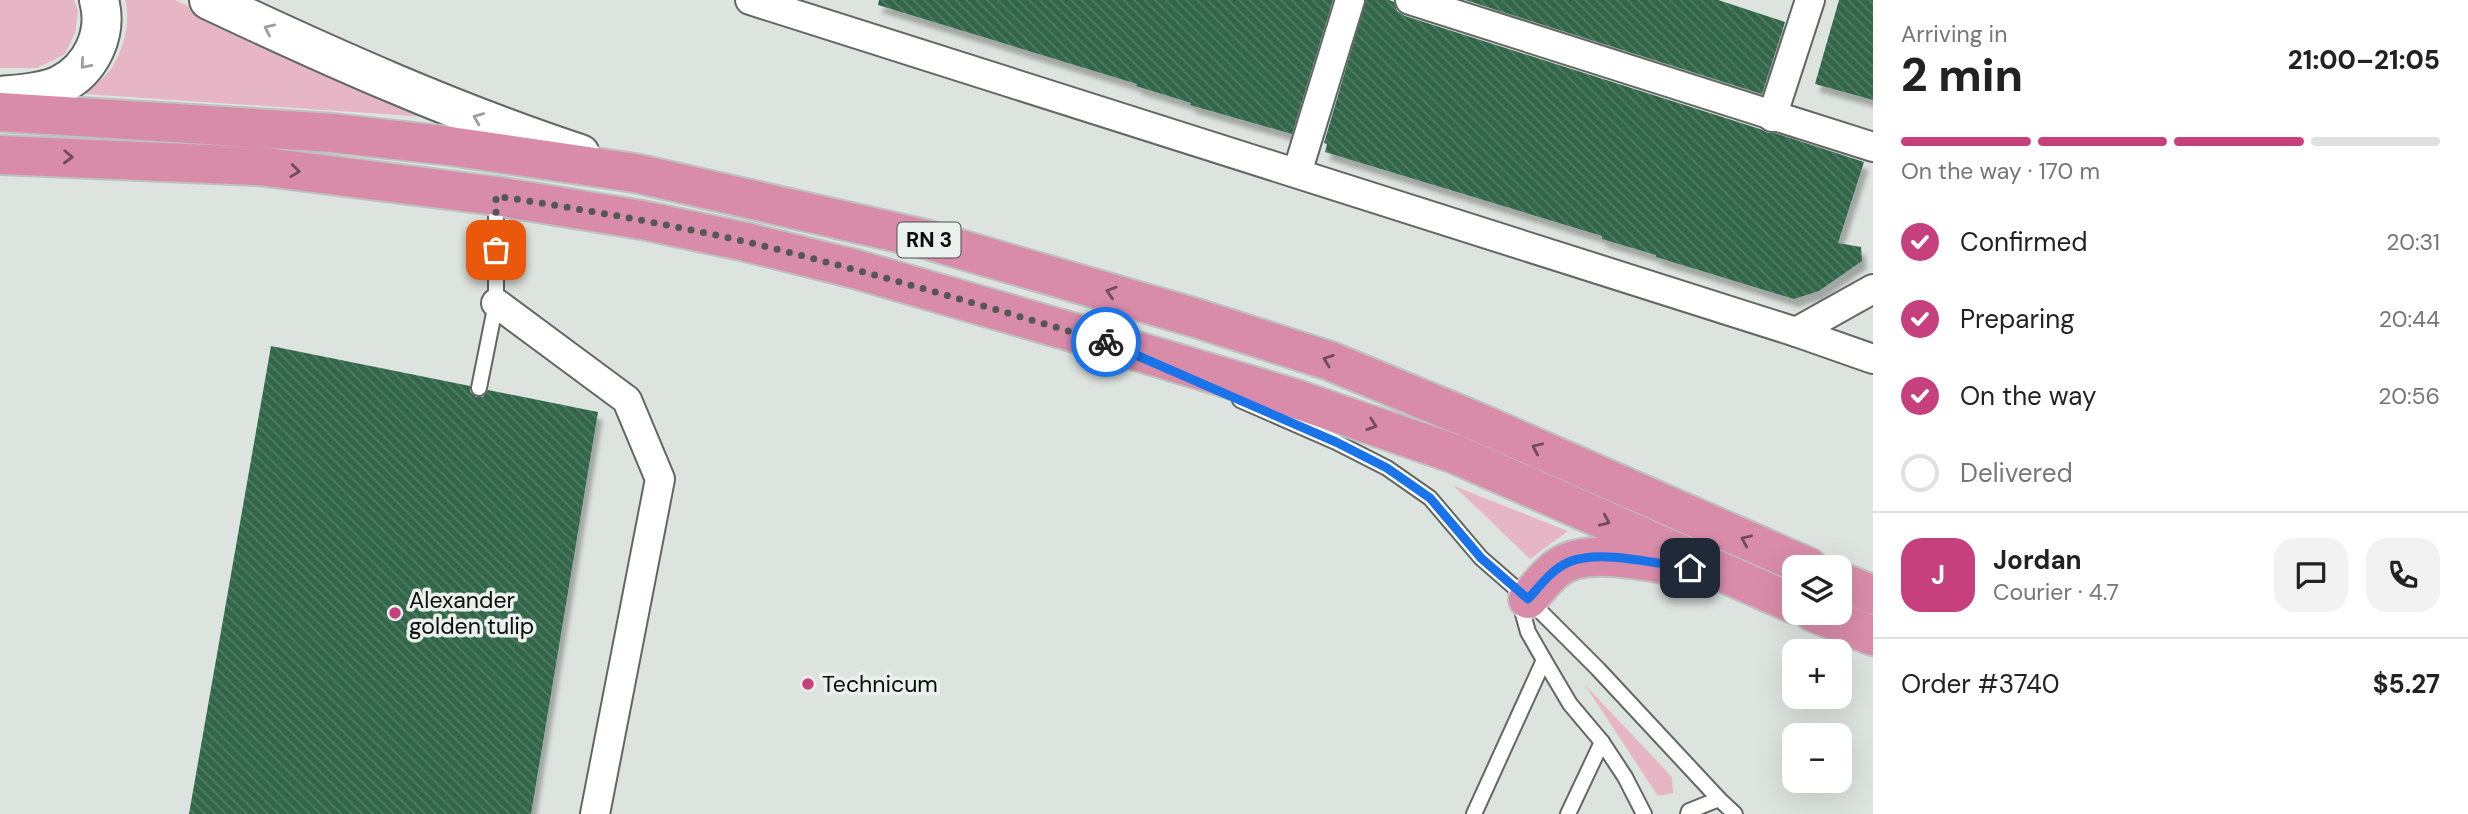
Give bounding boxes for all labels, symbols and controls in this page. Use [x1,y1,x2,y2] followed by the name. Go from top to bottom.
[1901,19,2007,49] text: Arriving in
[264,23,276,37] one-way arrow
[2288,43,2440,77] text: 21:00–21:05
[1901,45,2023,105] text: 2 min
[81,55,93,68] one-way arrow
[473,112,485,126] one-way arrow
[63,150,74,165] one-way arrow
[1901,156,2100,186] text: On the way · 170 m
[289,163,301,178] one-way arrow
[466,220,526,280] pin
[898,222,960,258] road number: RN 3
[1901,223,1939,261] icon: check
[1960,225,2087,259] text: Confirmed
[2386,227,2440,257] text: 20:31
[477,231,515,269] icon: bag
[1105,286,1117,301] one-way arrow
[1901,300,1939,338] icon: check
[1960,302,2075,336] text: Preparing
[2379,304,2440,334] text: 20:44
[1071,307,1141,377] courier
[1087,323,1125,361] icon: bike
[1322,355,1334,369] one-way arrow
[1901,377,1939,415] icon: check
[1960,379,2096,413] text: On the way
[2378,381,2440,411] text: 20:56
[1366,417,1378,431] one-way arrow
[1532,443,1544,457] one-way arrow
[1960,456,2073,490] text: Delivered
[1598,513,1611,527] one-way arrow
[1741,534,1753,548] one-way arrow
[1660,538,1720,598] pin
[2274,538,2348,612] button: chat
[2366,538,2440,612] button: phone
[1993,543,2082,577] text: Jordan
[1671,549,1709,587] icon: home
[1782,555,1852,793] map controls
[1782,555,1852,625] button: layers
[1931,558,1945,592] text: J
[1993,577,2119,607] text: Courier · 4.7
[409,585,534,641] place label: Alexander golden tulip
[387,605,403,621] marker: Alexander golden tulip
[1782,639,1852,709] button: +
[1901,667,2060,701] text: Order #3740
[2373,667,2440,701] text: $5.27
[822,669,938,699] place label: Technicum
[800,676,816,692] marker: Technicum
[1782,723,1852,793] button: −

